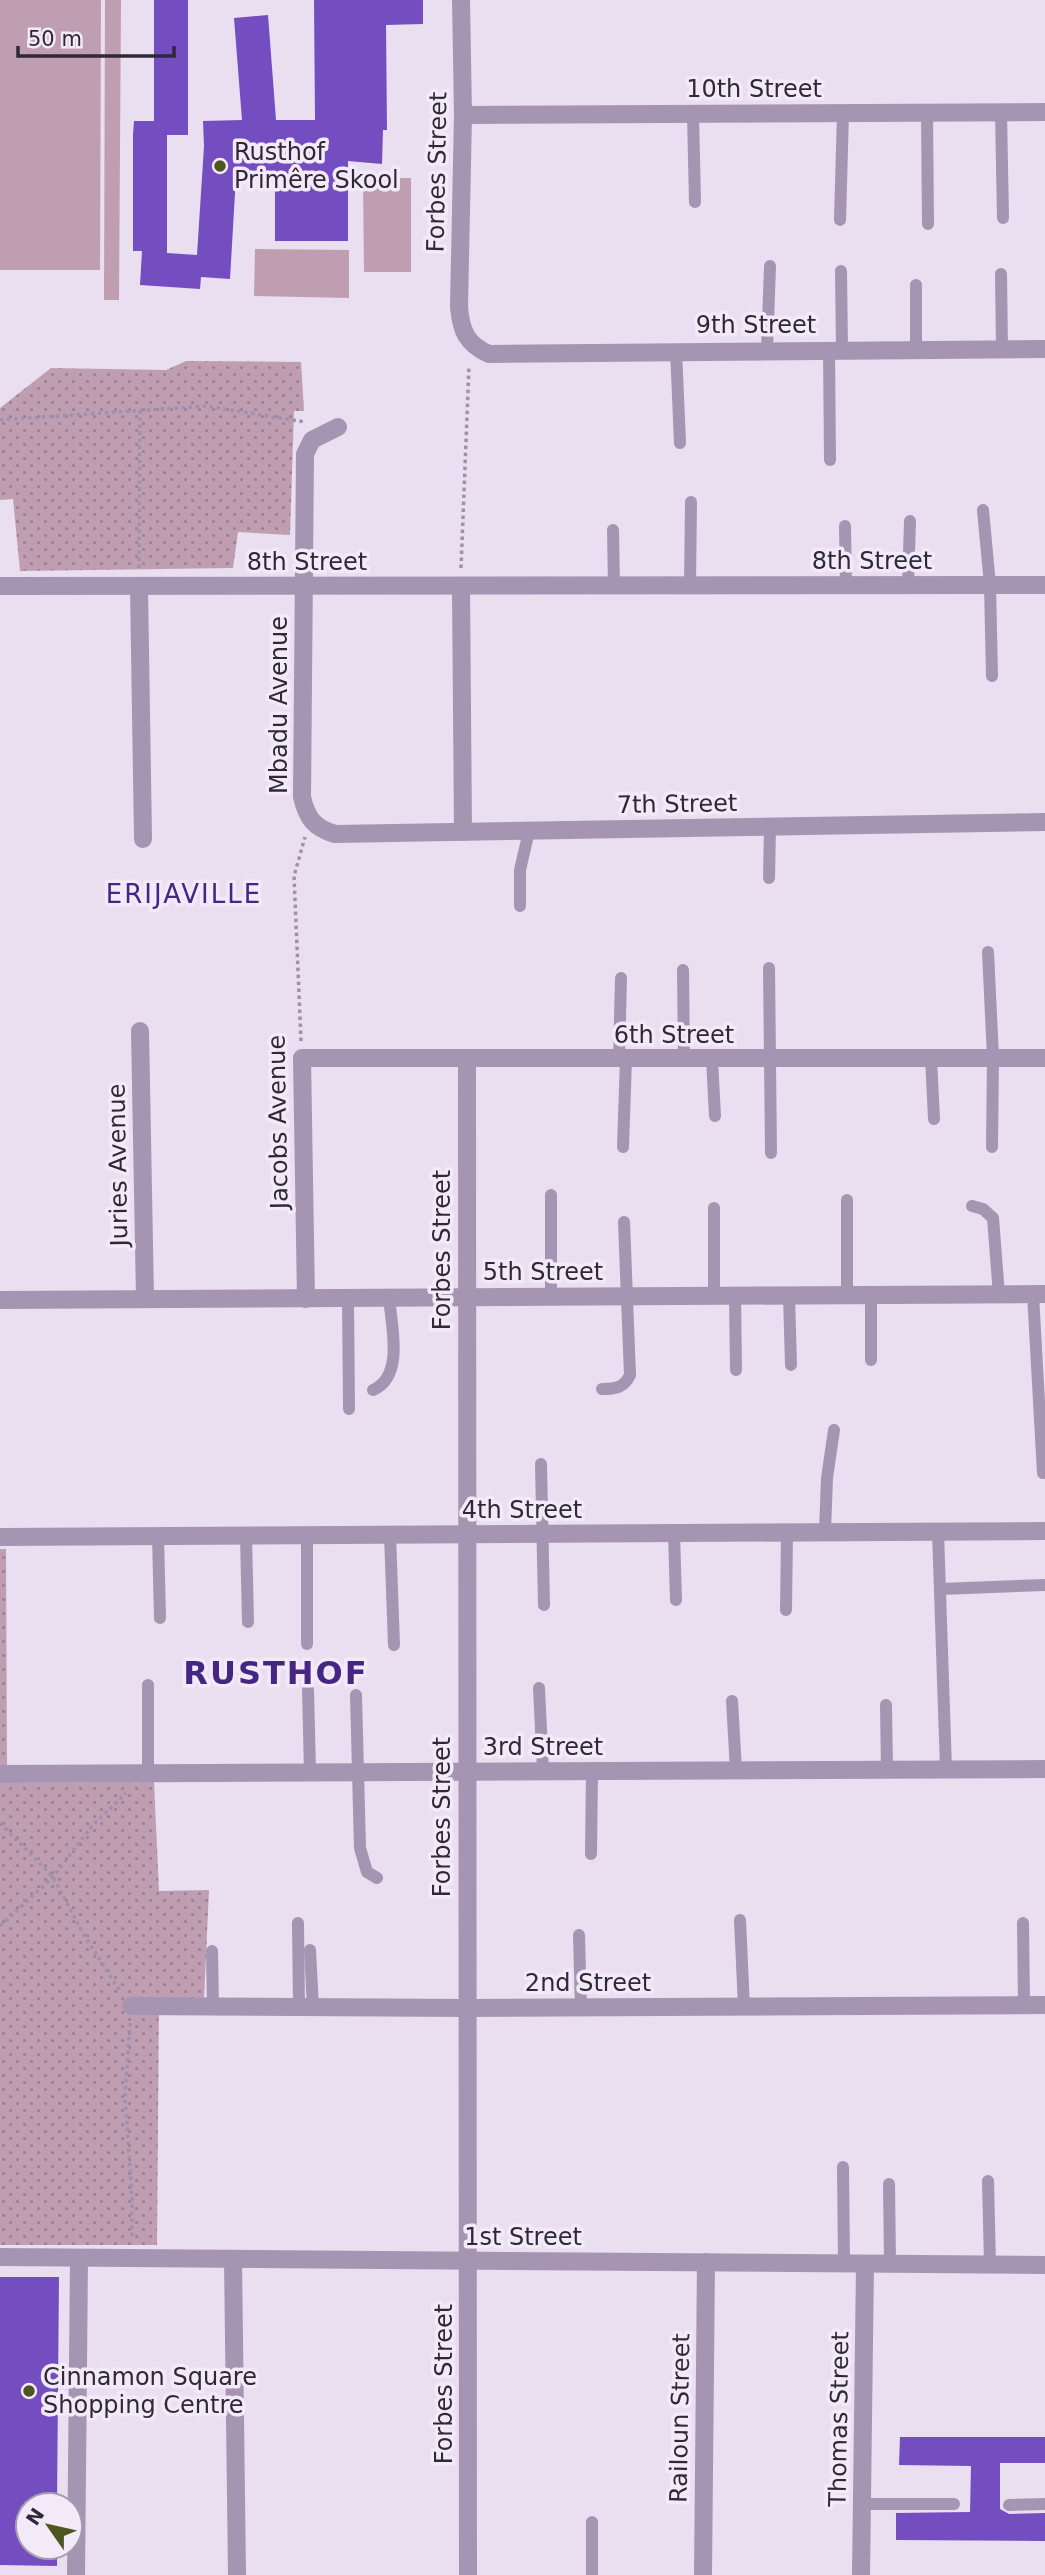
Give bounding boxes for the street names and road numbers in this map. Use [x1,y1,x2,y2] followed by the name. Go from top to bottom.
[686,75,822,103] street label: 10th Street
[422,91,452,253] street label: Forbes Street
[696,311,816,339] street label: 9th Street
[812,547,932,575] street label: 8th Street
[247,548,367,576] street label: 8th Street
[265,616,293,794] street label: Mbadu Avenue
[617,789,737,819] street label: 7th Street
[614,1021,734,1049] street label: 6th Street
[262,1035,294,1211] street label: Jacobs Avenue
[103,1083,133,1249] street label: Juries Avenue
[428,1170,456,1330] street label: Forbes Street
[483,1258,603,1286] street label: 5th Street
[462,1496,582,1524] street label: 4th Street
[483,1733,603,1761] street label: 3rd Street
[428,1737,456,1897] street label: Forbes Street
[525,1969,651,1997] street label: 2nd Street
[464,2223,582,2251] street label: 1st Street
[430,2304,458,2464] street label: Forbes Street
[823,2331,855,2508] street label: Thomas Street
[665,2333,695,2503] street label: Railoun Street

